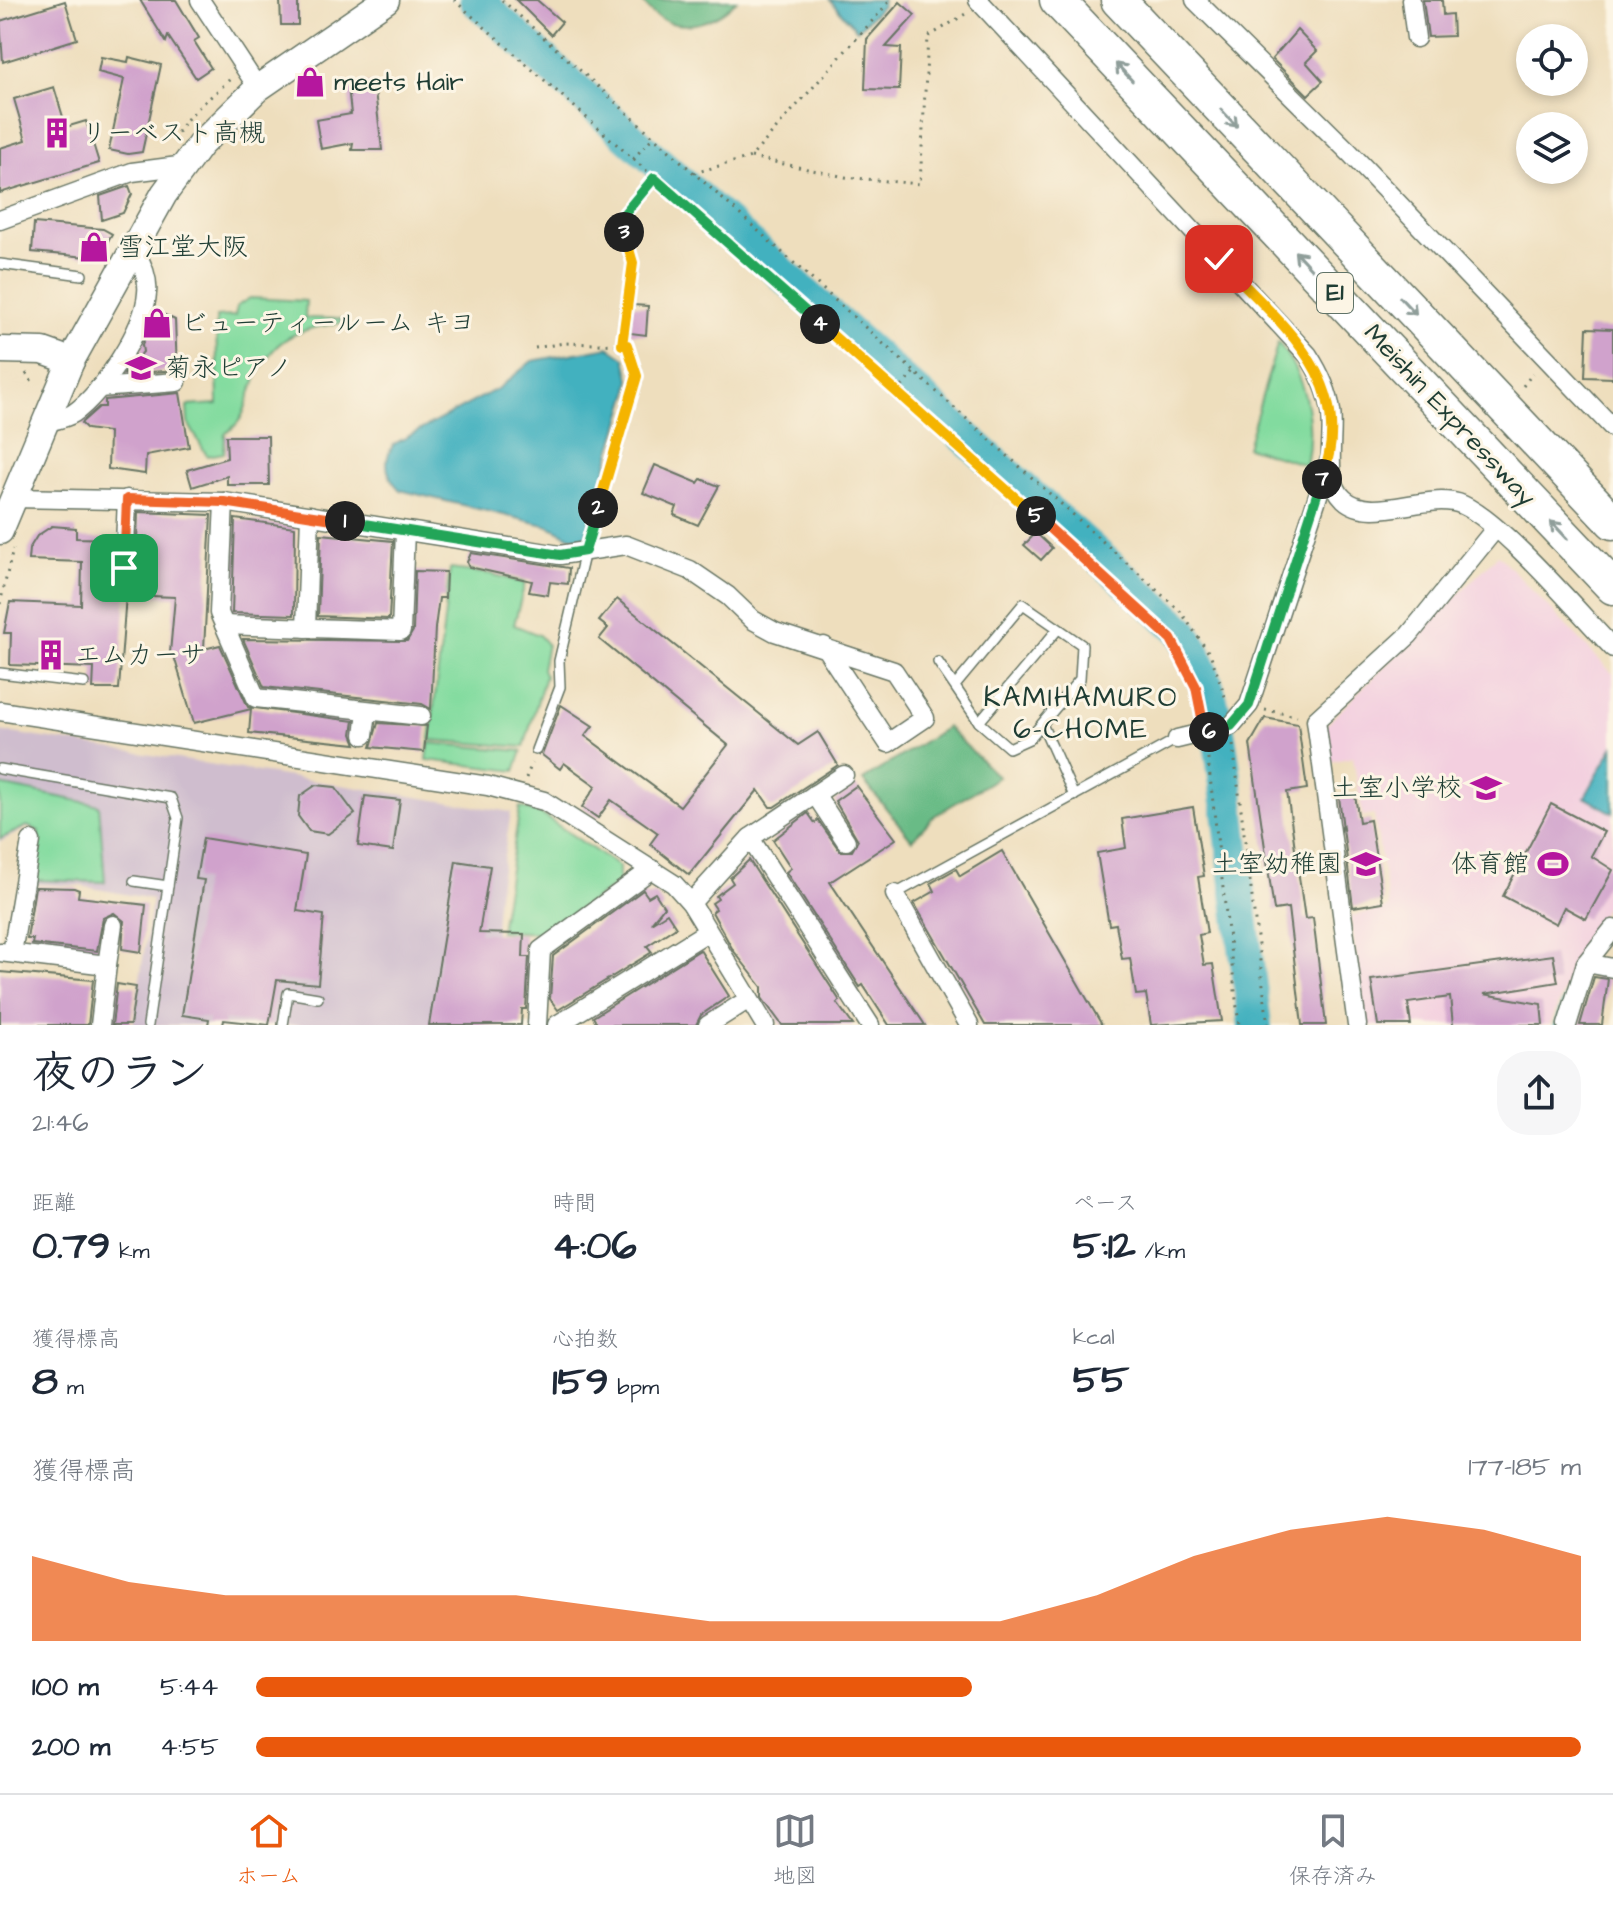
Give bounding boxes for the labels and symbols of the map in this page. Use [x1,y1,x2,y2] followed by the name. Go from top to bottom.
[1116,62,1134,82] one-way arrow
[334,64,464,100] place label: meets Hair
[293,65,327,99] shop icon: meets Hair
[1220,107,1238,127] one-way arrow
[81,115,265,151] place label: リーベスト高槻
[40,116,74,150] building icon: リーベスト高槻
[604,212,644,252] pin: 3
[1185,225,1253,293] pin
[118,229,248,265] place label: 雪江堂大阪
[77,230,111,264] shop icon: 雪江堂大阪
[1294,250,1313,270] one-way arrow
[1317,273,1353,313] road number: E1
[1399,296,1418,316] one-way arrow
[800,304,840,344] pin: 4
[181,305,476,341] place label: ビューティールーム キヨ
[140,306,174,340] shop icon: ビューティールーム キヨ
[1354,316,1544,516] street label: Meishin Expressway
[165,350,292,386] place label: 菊永ピアノ
[124,351,158,385] school or university icon: 菊永ピアノ
[1302,459,1342,499] pin: 7
[578,488,618,528] pin: 2
[1016,496,1056,536] pin: 5
[325,501,365,541] pin: 1
[1550,520,1569,540] one-way arrow
[90,534,158,602] pin
[75,637,206,673] place label: エムカーサ
[34,638,68,672] building icon: エムカーサ
[984,678,1178,749] district label: KAMIHAMURO 6-CHOME
[1189,712,1229,752] pin: 6
[1332,770,1462,806] place label: 土室小学校
[1469,771,1503,805] school or university icon: 土室小学校
[1212,846,1342,882] place label: 土室幼稚園
[1451,846,1529,882] place label: 体育館
[1349,847,1383,881] school or university icon: 土室幼稚園
[1536,847,1570,881] sports icon: 体育館

